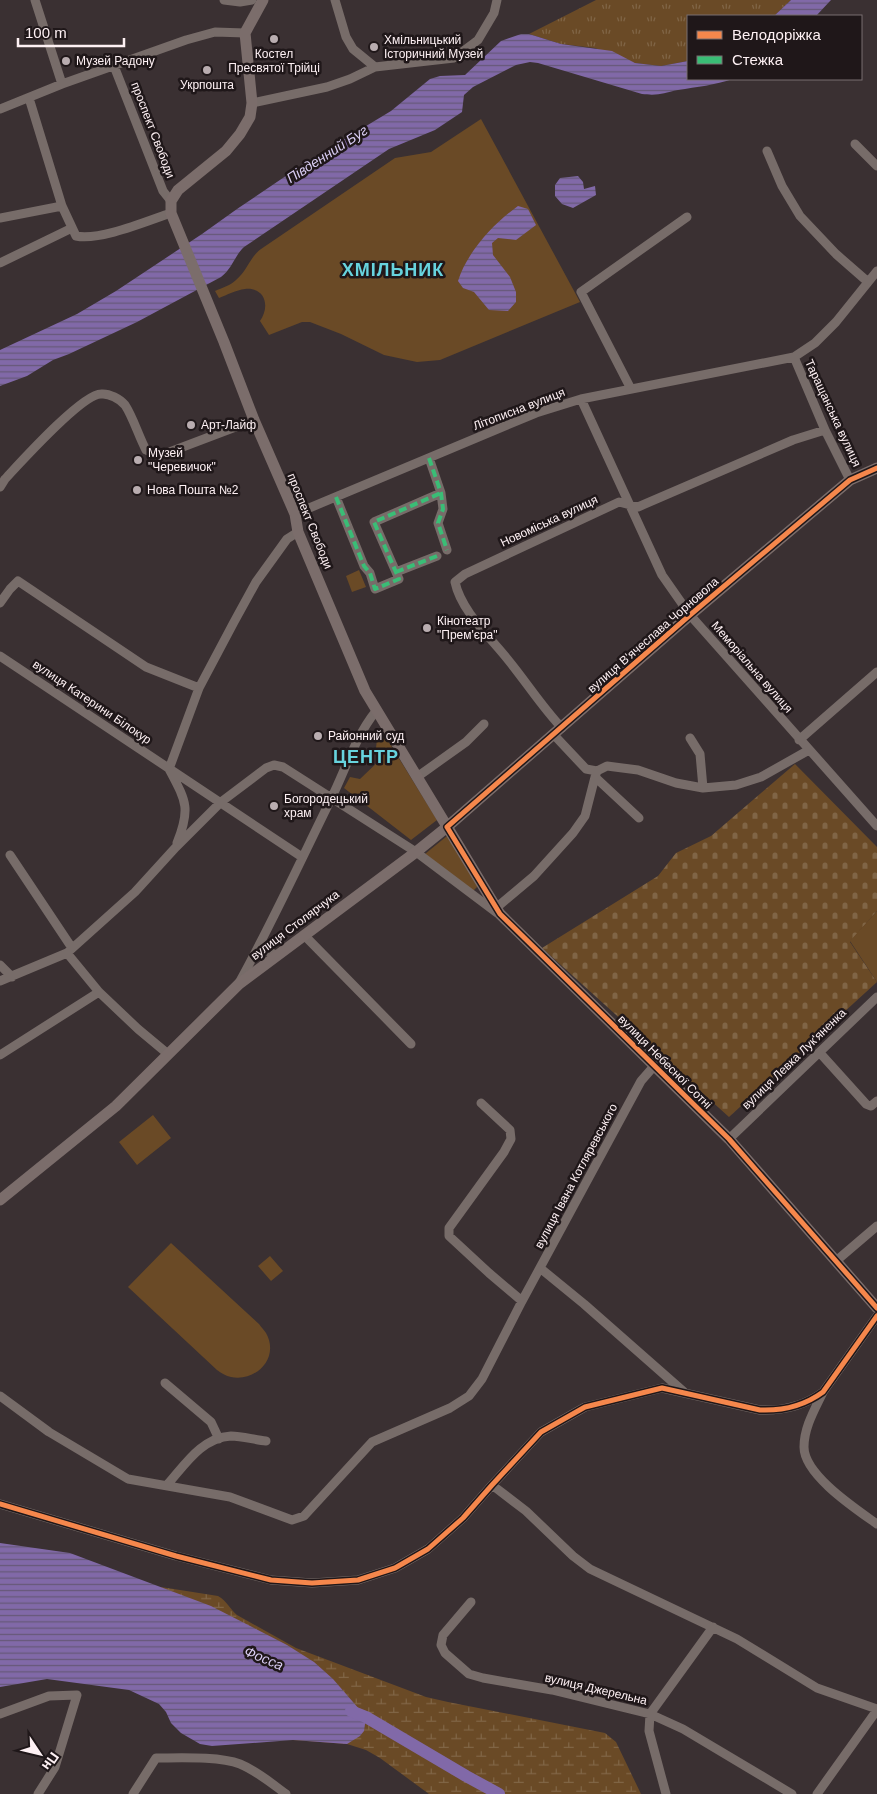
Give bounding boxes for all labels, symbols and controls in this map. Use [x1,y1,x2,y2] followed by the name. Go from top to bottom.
[18,15,124,47] scale bar
[687,15,862,80] legend
[25,24,67,41] text: 100 m
[732,26,821,43] text: Велодоріжка
[268,33,280,45] marker: Костел Пресвятої Трійці
[384,33,483,61] place label: Хмільницький Історичний Музей
[368,41,380,53] marker: Хмільницький Історичний Музей
[228,47,320,75] place label: Костел Пресвятої Трійці
[732,51,784,68] text: Стежка
[76,54,155,68] place label: Музей Радону
[60,55,72,67] marker: Музей Радону
[201,64,213,76] marker: Укрпошта
[180,78,234,92] place label: Укрпошта
[128,80,178,180] street label: проспект Свободи
[283,122,371,186] water label: Південний Буг
[342,260,444,280] district label: ХМІЛЬНИК
[802,357,864,469] street label: Таращанська вулиця
[471,385,567,433] street label: Літописна вулиця
[201,418,256,432] place label: Арт-Лайф
[185,419,197,431] marker: Арт-Лайф
[148,446,216,474] place label: Музей "Черевичок"
[132,454,144,466] marker: Музей "Черевичок"
[284,471,336,571] street label: проспект Свободи
[147,483,239,497] place label: Нова Пошта №2
[131,484,143,496] marker: Нова Пошта №2
[498,492,600,550] street label: Новоміська вулиця
[585,574,722,696] street label: вулиця В'ячеслава Чорновола
[437,614,498,642] place label: Кінотеатр "Прем'єра"
[708,618,796,716] street label: Меморіальна вулиця
[421,622,433,634] marker: Кінотеатр "Прем'єра"
[30,657,154,747] street label: вулиця Катерини Білокур
[328,729,404,743] place label: Районний суд
[312,730,324,742] marker: Районний суд
[333,747,399,767] district label: ЦЕНТР
[284,792,368,820] place label: Богородецький храм
[268,800,280,812] marker: Богородецький храм
[248,887,342,963] street label: вулиця Столярчука
[739,1006,849,1112] street label: вулиця Левка Лук'яненка
[615,1012,715,1112] street label: вулиця Небесної Сотні
[532,1101,620,1251] street label: вулиця Івана Котляревського
[242,1643,286,1673] water label: Фосса
[543,1670,649,1708] street label: вулиця Джерельна
[15,1729,65,1779] north arrow
[39,1749,63,1774] text: Пн

